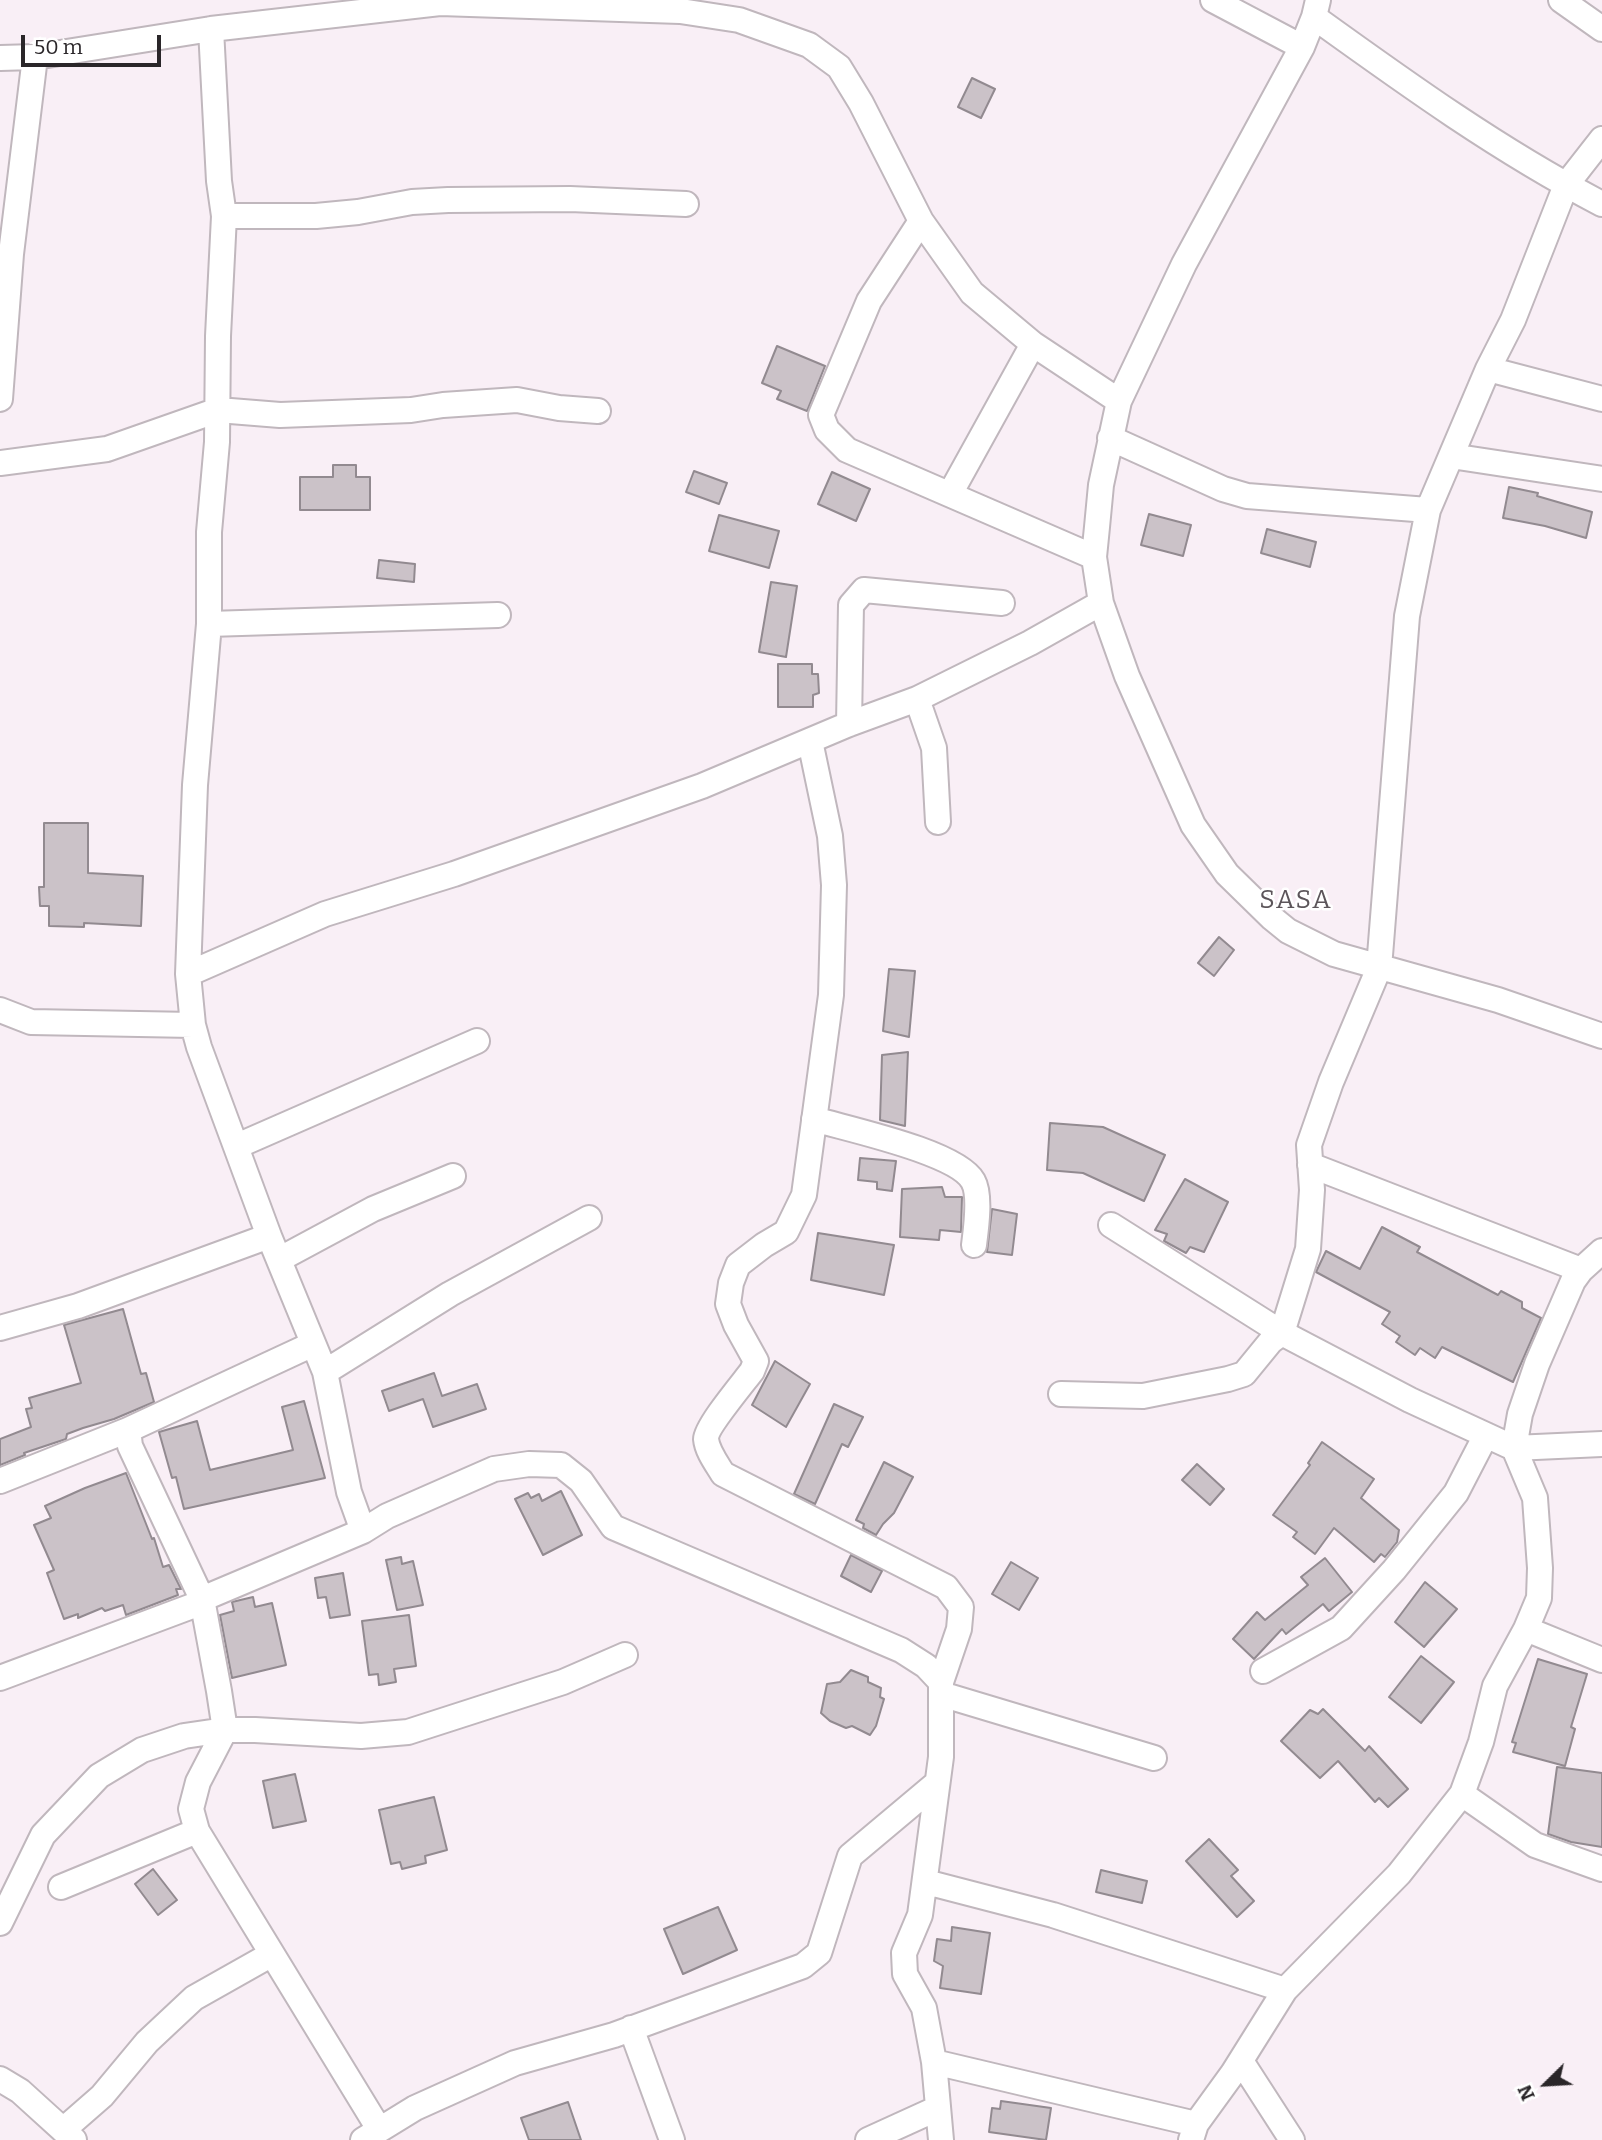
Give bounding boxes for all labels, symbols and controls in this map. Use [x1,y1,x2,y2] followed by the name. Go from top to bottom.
[24,21,164,65] scale bar
[34,34,83,60] text: 50 m
[1260,885,1332,917] district label: SASA
[1511,2049,1581,2119] north arrow
[1513,2081,1540,2104] text: N

